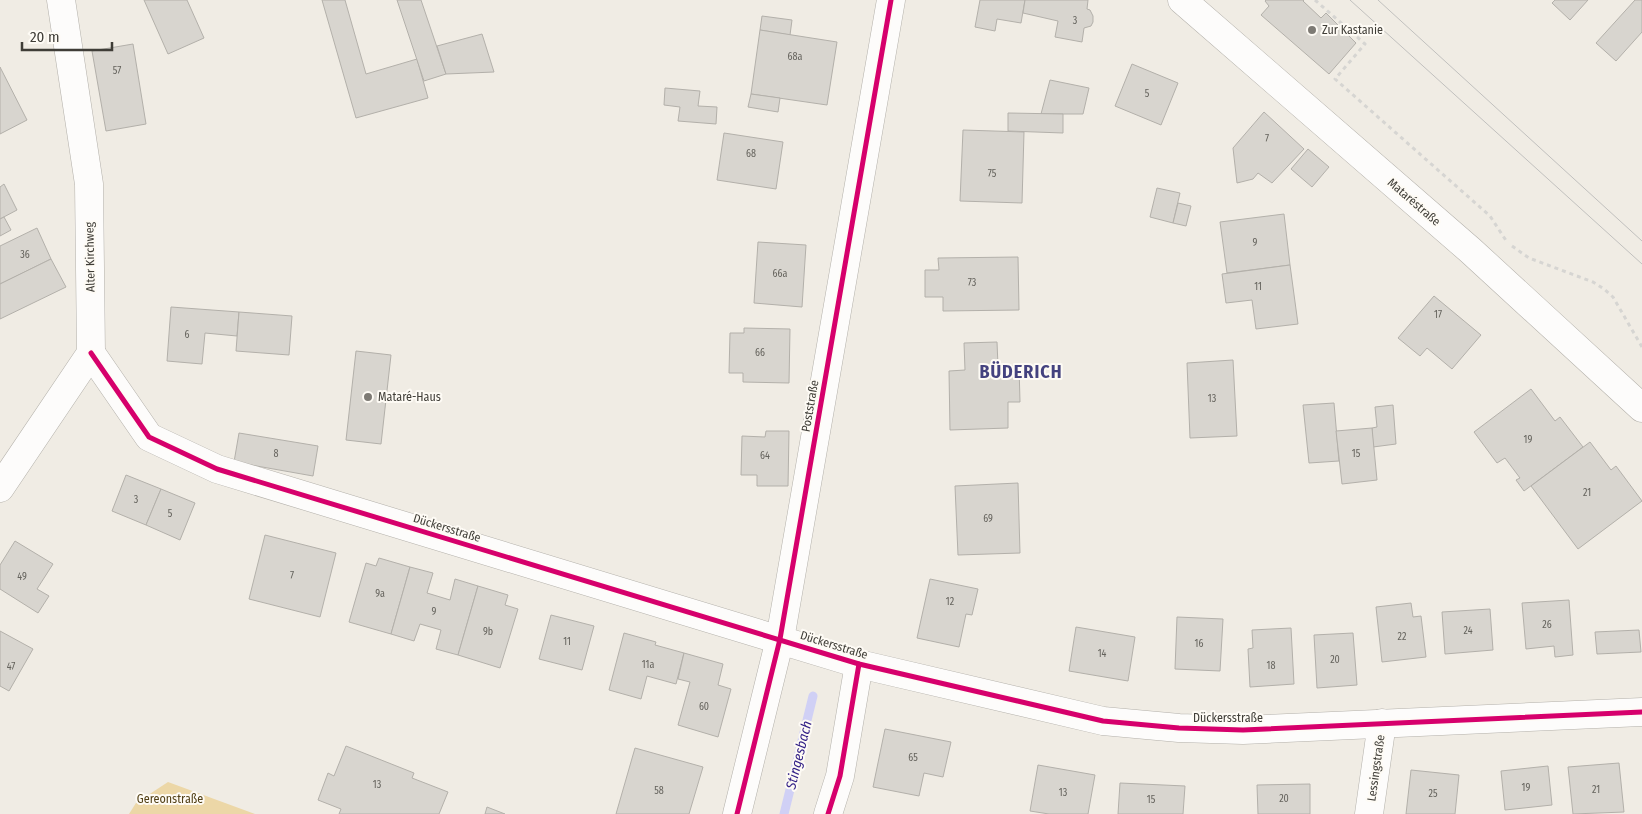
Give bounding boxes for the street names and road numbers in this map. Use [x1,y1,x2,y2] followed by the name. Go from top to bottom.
[1385,175,1443,229] street label: Mataréstraße
[82,221,98,292] street label: Alter Kirchweg
[799,379,821,433] street label: Poststraße
[412,511,483,545] street label: Dückersstraße
[799,628,870,662] street label: Dückersstraße
[1193,711,1263,725] street label: Dückersstraße
[1364,734,1388,802] street label: Lessingstraße

